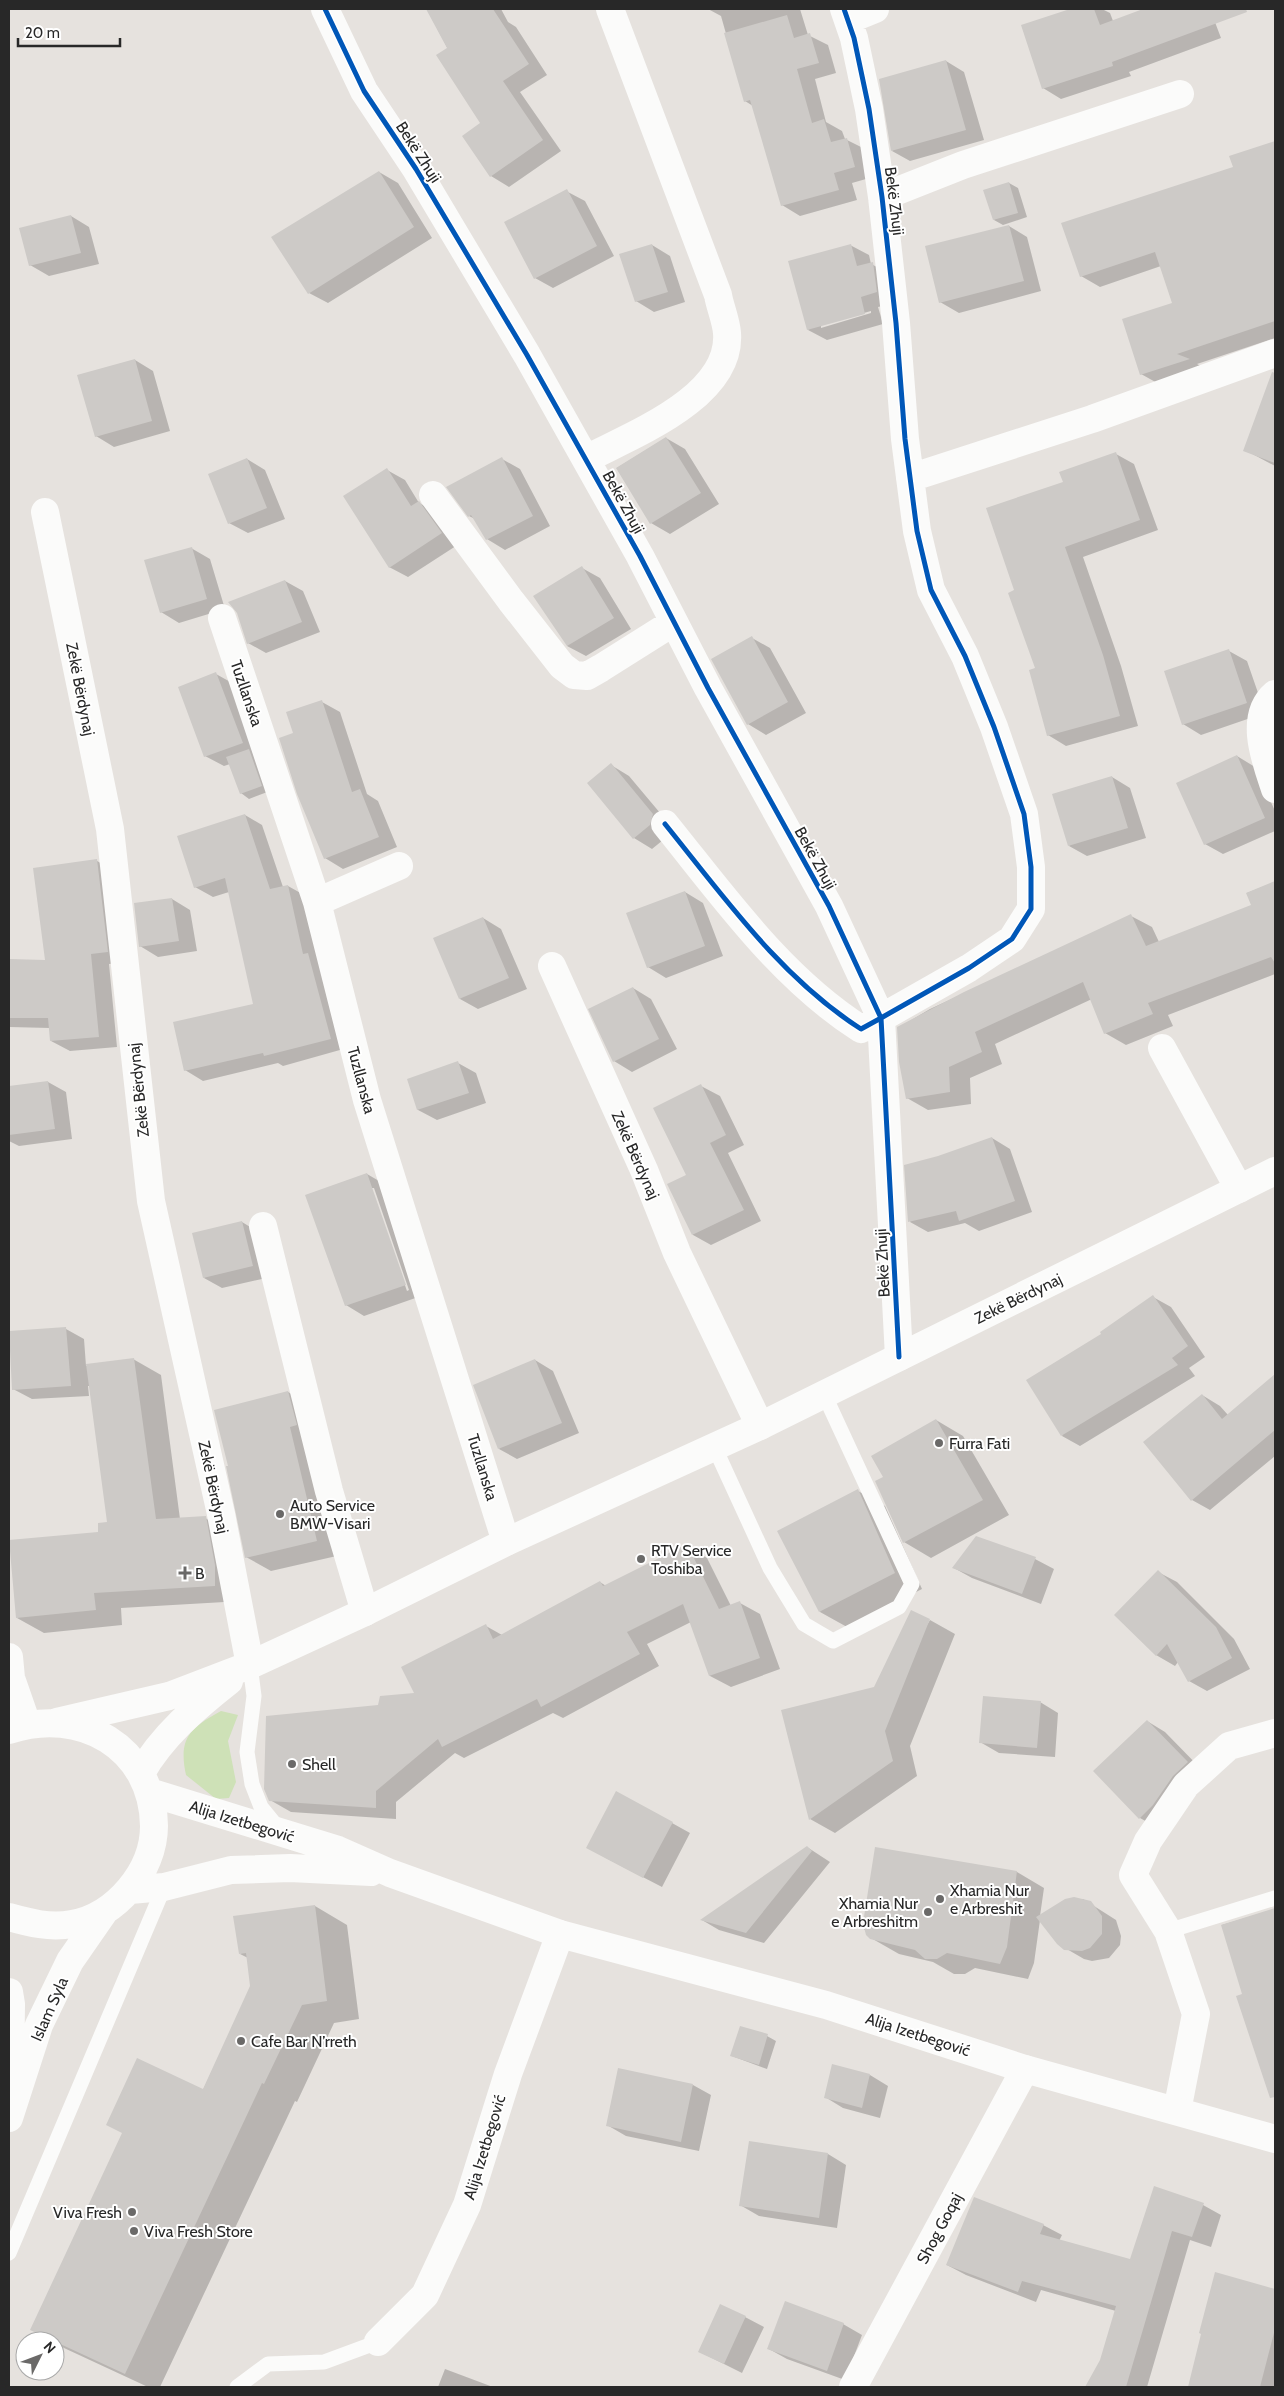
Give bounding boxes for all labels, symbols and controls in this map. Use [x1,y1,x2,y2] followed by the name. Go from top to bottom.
[18,15,120,47] scale bar
[25,24,60,42] text: 20 m
[392,118,445,186] street label: Bekë Zhuji
[881,166,908,236] street label: Bekë Zhuji
[599,467,649,537] street label: Bekë Zhuji
[62,641,99,737] street label: Zekë Bërdynaj
[226,658,267,729] street label: Tuzllanska
[791,823,841,893] street label: Bekë Zhuji
[124,1042,153,1138] street label: Zekë Bërdynaj
[343,1045,380,1116] street label: Tuzllanska
[608,1108,663,1202] street label: Zekë Bërdynaj
[871,1228,894,1298] street label: Bekë Zhuji
[972,1269,1065,1328] street label: Zekë Bërdynaj
[463,1432,502,1503] street label: Tuzllanska
[949,1434,1010,1453] place label: Furra Fati
[933,1437,945,1449] marker: Furra Fati
[194,1439,233,1535] street label: Zekë Bërdynaj
[290,1496,375,1533] place label: Auto Service BMW-Visari
[274,1508,286,1520] marker: Auto Service BMW-Visari
[651,1541,732,1578] place label: RTV Service Toshiba
[635,1553,647,1565] marker: RTV Service Toshiba
[195,1564,205,1583] place label: B
[179,1567,191,1579] marker: B
[302,1755,336,1774] place label: Shell
[286,1758,298,1770] marker: Shell
[187,1797,297,1846] street label: Alija Izetbegović
[950,1881,1030,1918] place label: Xhamia Nur e Arbreshit
[934,1893,946,1905] marker: Xhamia Nur e Arbreshit
[831,1894,919,1931] place label: Xhamia Nur e Arbreshitm
[922,1906,934,1918] marker: Xhamia Nur e Arbreshitm
[27,1974,72,2044] street label: Islam Syla
[863,2009,972,2060] street label: Alija Izetbegović
[251,2032,357,2051] place label: Cafe Bar N’rreth
[235,2035,247,2047] marker: Cafe Bar N’rreth
[460,2092,509,2202] street label: Alija Izetbegović
[913,2189,966,2267] street label: Shog Goqaj
[53,2203,122,2222] place label: Viva Fresh
[126,2206,138,2218] marker: Viva Fresh
[144,2222,253,2241] place label: Viva Fresh Store
[128,2225,140,2237] marker: Viva Fresh Store
[15,2331,65,2381] north arrow
[40,2338,60,2357] text: N

